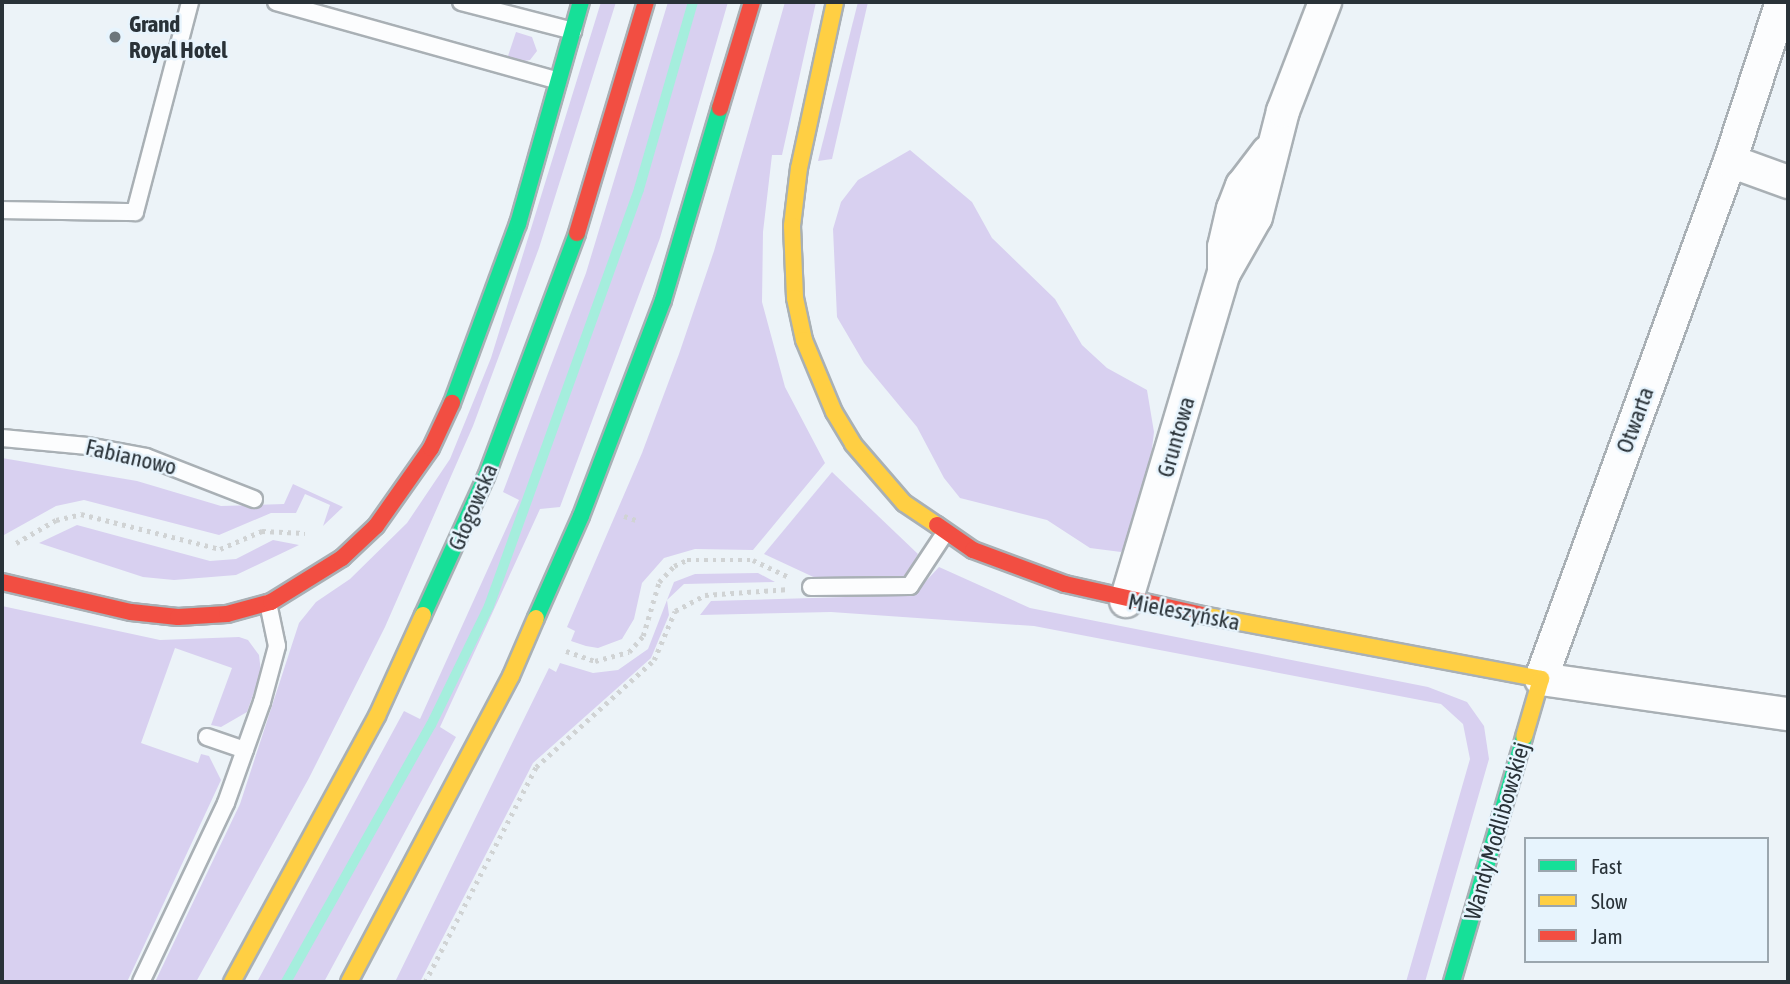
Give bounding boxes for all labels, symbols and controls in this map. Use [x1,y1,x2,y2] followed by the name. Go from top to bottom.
[129,10,227,64] place label: Grand Royal Hotel
[107,29,123,45] marker: Grand Royal Hotel
[1610,383,1660,457] street label: Otwarta
[1151,394,1201,480] street label: Gruntowa
[83,433,179,481] street label: Fabianowo
[442,459,504,555] street label: Głogowska
[1126,588,1242,636] street label: Mieleszyńska
[1458,739,1536,923] street label: Wandy Modlibowskiej
[1524,837,1769,963] legend
[1591,854,1622,878] text: Fast
[1591,889,1627,913] text: Slow
[1591,924,1623,948] text: Jam

